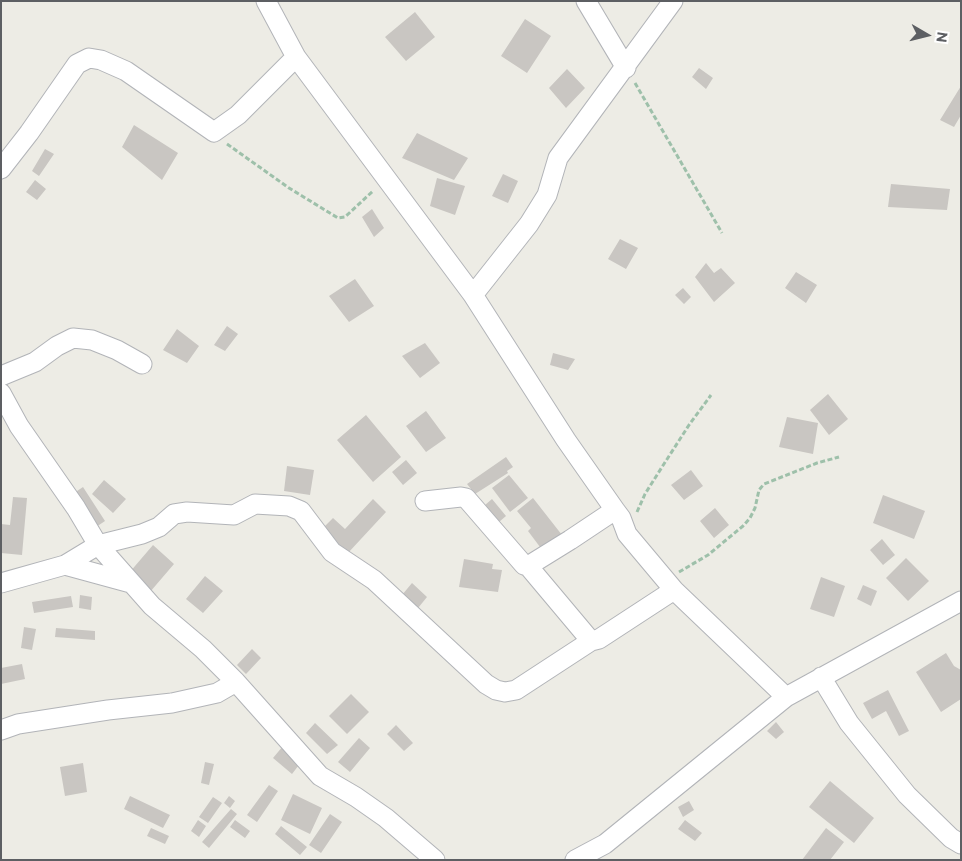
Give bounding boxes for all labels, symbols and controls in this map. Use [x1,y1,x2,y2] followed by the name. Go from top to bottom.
[902,10,952,60] north arrow
[933,31,951,44] text: N

